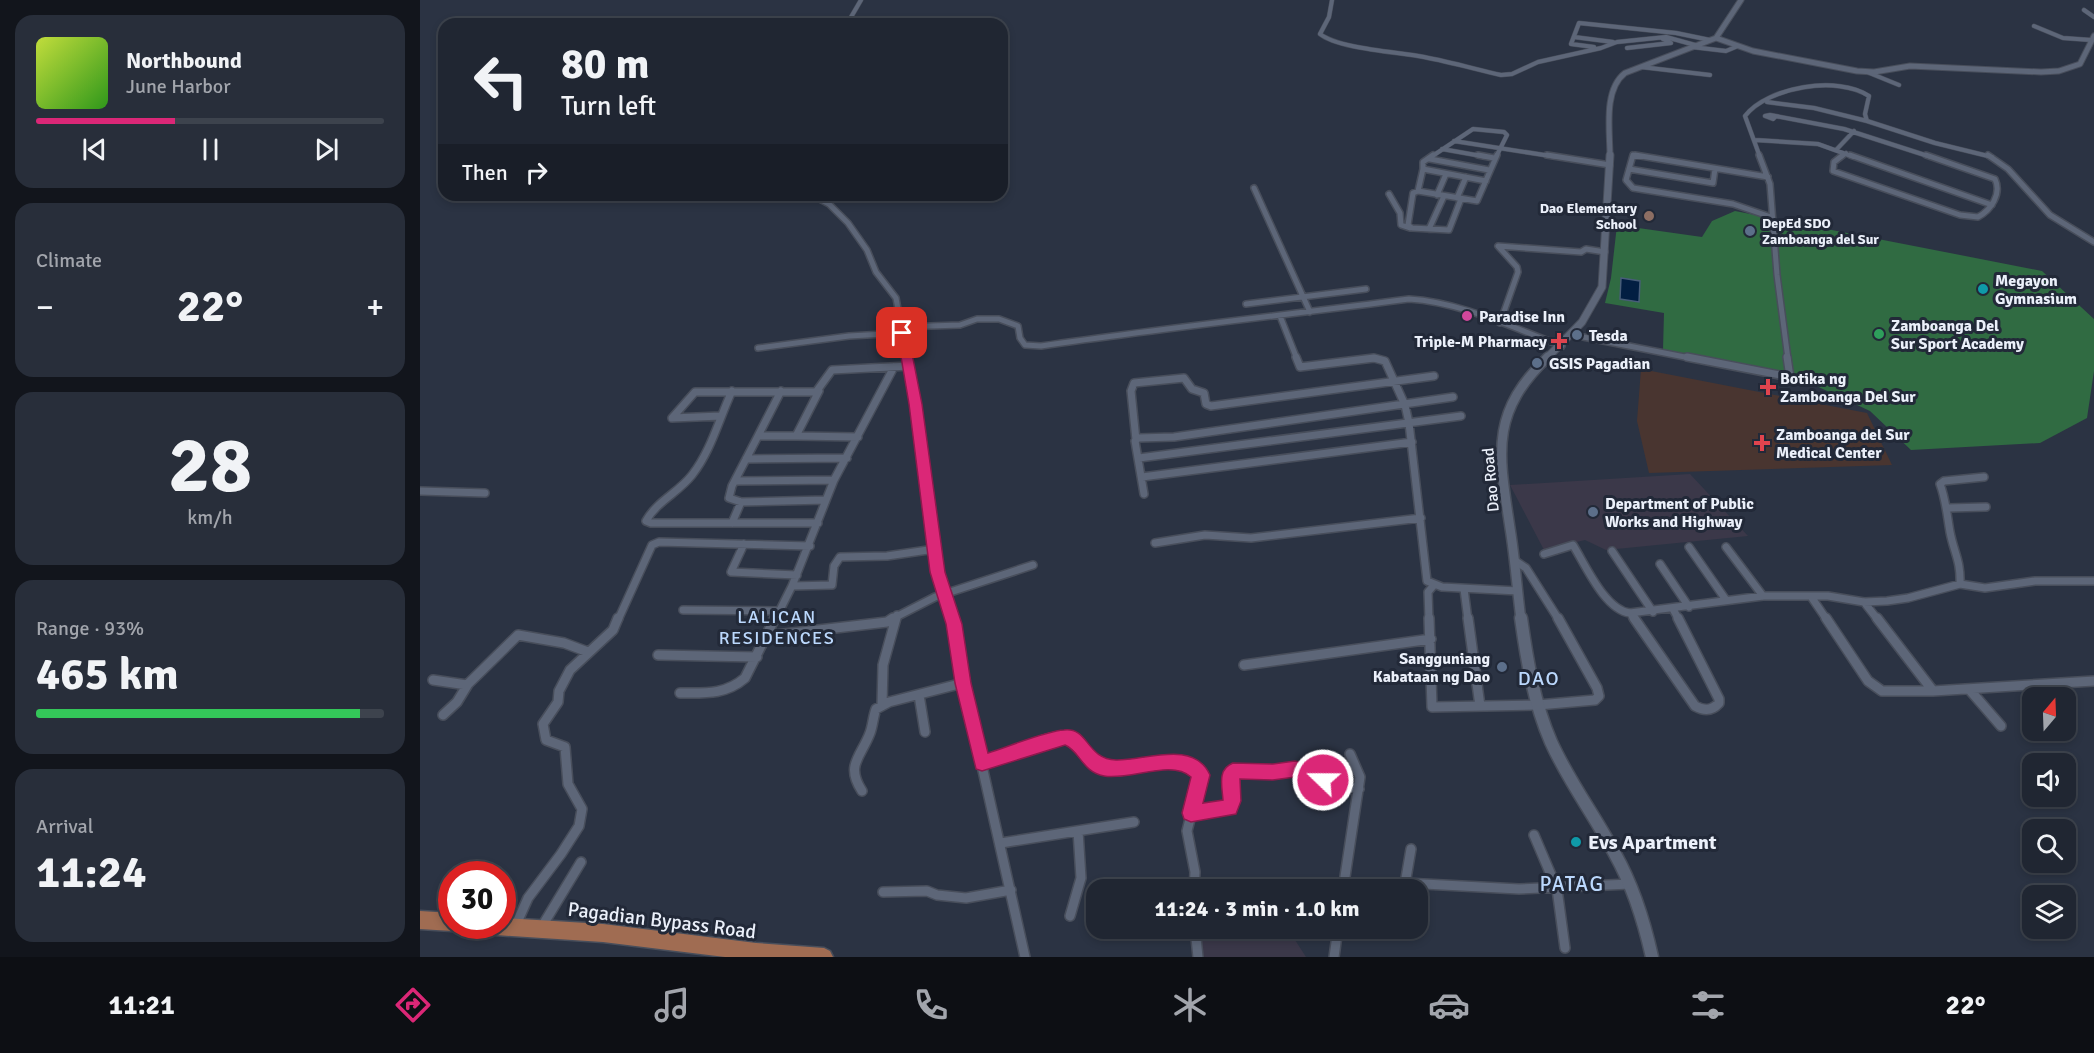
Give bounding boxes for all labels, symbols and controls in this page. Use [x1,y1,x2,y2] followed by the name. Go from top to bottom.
[561,39,650,90] text: 80 m
[462,42,540,120] icon: left
[126,47,242,74] text: Northbound
[126,74,231,99] text: June Harbor
[561,90,656,123] text: Turn left
[78,133,111,166] icon: previous
[194,133,227,166] icon: pause
[310,133,343,166] icon: next
[520,156,553,189] icon: right
[462,159,508,186] text: Then
[1540,200,1638,233] place label: Dao Elementary School
[1642,209,1656,223] marker: Dao Elementary School
[1762,215,1879,248] place label: DepEd SDO Zamboanga del Sur
[1743,224,1757,238] marker: DepEd SDO Zamboanga del Sur
[36,248,102,273] text: Climate
[1995,271,2077,309] place label: Megayon Gymnasium
[177,279,243,334] text: 22°
[1976,282,1990,296] marker: Megayon Gymnasium
[36,287,54,328] text: −
[366,287,384,328] text: +
[876,307,927,358] pin
[1479,307,1565,327] place label: Paradise Inn
[1460,309,1474,323] marker: Paradise Inn
[885,316,918,349] icon: arrive
[1891,316,2024,354] place label: Zamboanga Del Sur Sport Academy
[1589,326,1628,346] place label: Tesda
[1872,327,1886,341] marker: Zamboanga Del Sur Sport Academy
[1570,328,1584,342] marker: Tesda
[1415,332,1547,352] place label: Triple-M Pharmacy
[1552,334,1566,348] marker: Triple-M Pharmacy
[1549,354,1650,374] place label: GSIS Pagadian
[1530,356,1544,370] marker: GSIS Pagadian
[1780,369,1916,407] place label: Botika ng Zamboanga Del Sur
[1761,380,1775,394] marker: Botika ng Zamboanga Del Sur
[168,418,252,514] text: 28
[1776,425,1910,463] place label: Zamboanga del Sur Medical Center
[1753,434,1771,452] marker: Zamboanga del Sur Medical Center
[1478,447,1504,513] street label: Dao Road
[1605,494,1754,532] place label: Department of Public Works and Highway
[187,505,233,530] text: km/h
[1586,505,1600,519] marker: Department of Public Works and Highway
[719,606,835,649] district label: LALICAN RESIDENCES
[36,616,144,641] text: Range · 93%
[36,647,179,702] text: 465 km
[1373,649,1490,687] place label: Sangguniang Kabataan ng Dao
[1495,660,1509,674] marker: Sangguniang Kabataan ng Dao
[1518,666,1560,691] district label: DAO
[2022,687,2076,741] north arrow
[2022,687,2076,939] map controls
[1291,748,1355,812] position arrow
[2022,753,2076,807] button: sound
[36,814,94,839] text: Arrival
[2022,819,2076,873] button: search
[1588,830,1717,855] place label: Evs Apartment
[1569,835,1583,849] marker: Evs Apartment
[36,845,146,900] text: 11:24
[438,861,516,939] speed limit sign: 30
[1540,871,1604,897] district label: PATAG
[2022,885,2076,939] button: layers
[1154,895,1360,922] text: 11:24 · 3 min · 1.0 km
[566,897,758,944] street label: Pagadian Bypass Road
[392,984,434,1026] icon: directions
[651,984,693,1026] icon: music
[910,984,952,1026] icon: phone
[1169,984,1211,1026] icon: climate
[1428,984,1470,1026] icon: car
[1687,984,1729,1026] icon: filters
[108,989,175,1022] text: 11:21
[1946,989,1986,1022] text: 22°

